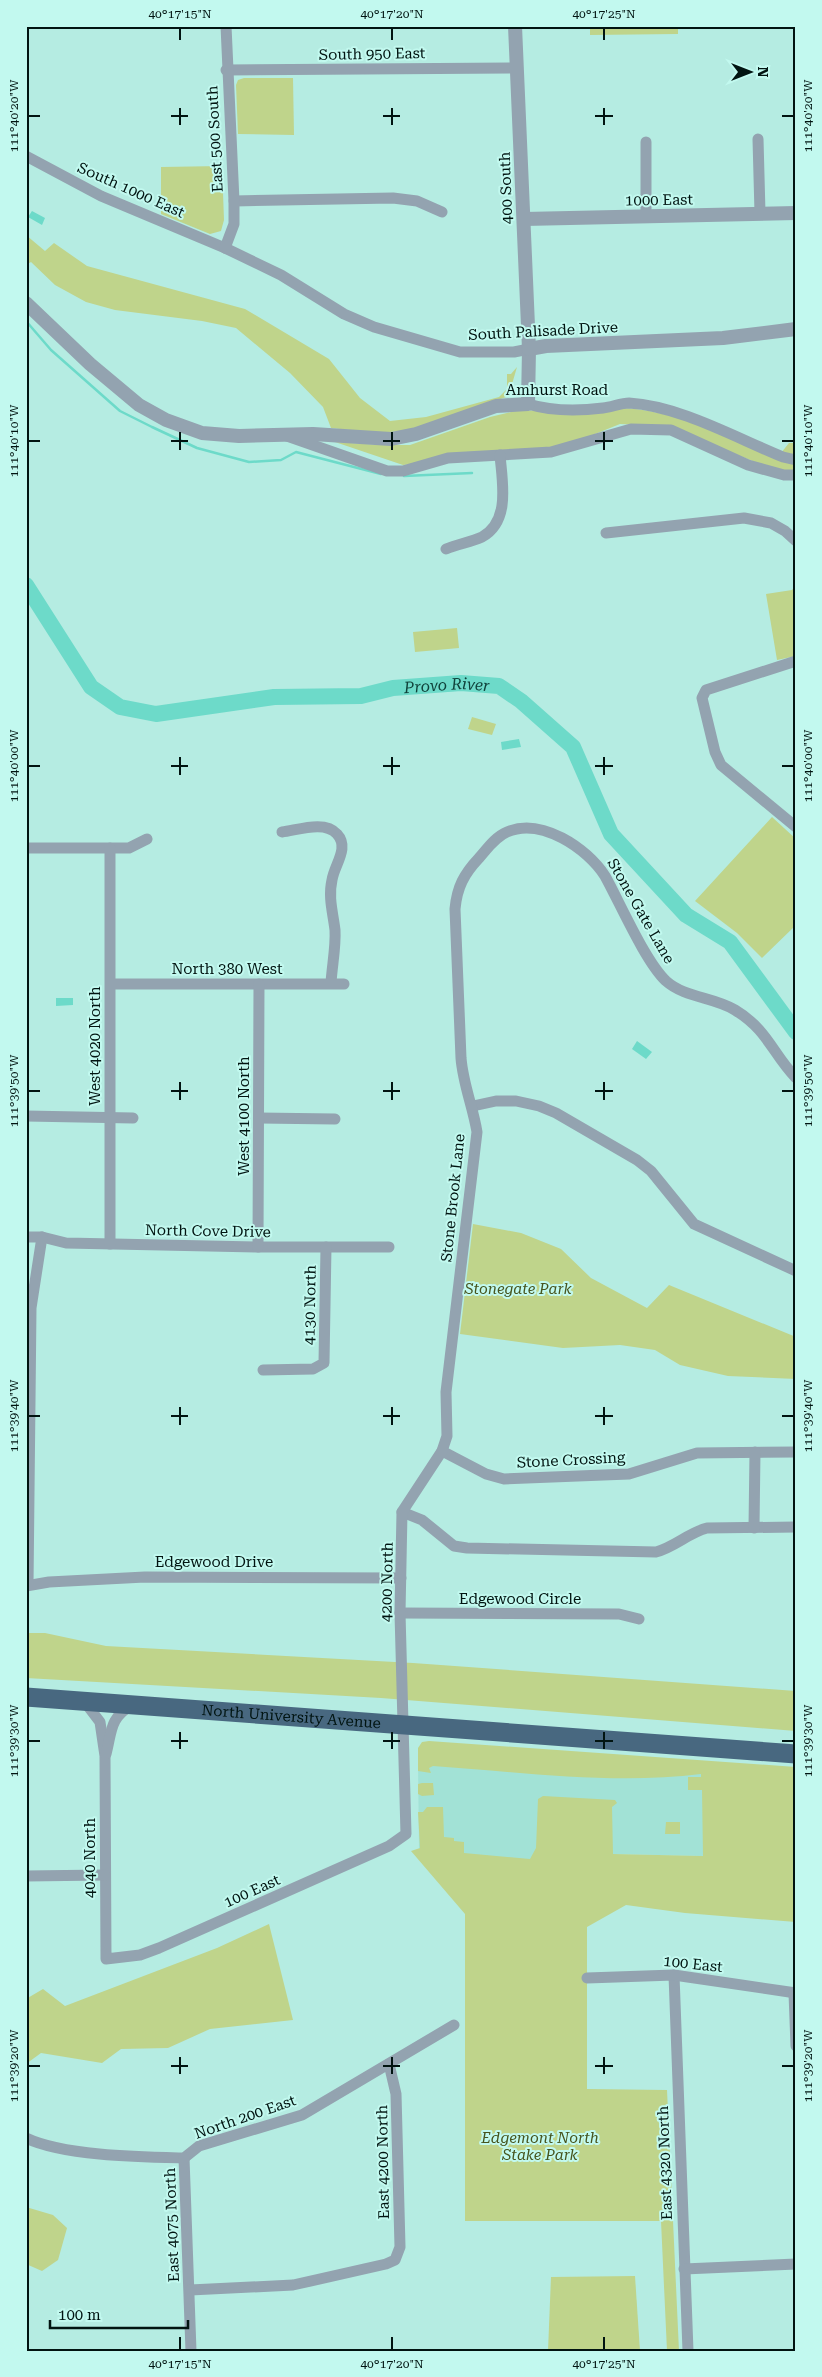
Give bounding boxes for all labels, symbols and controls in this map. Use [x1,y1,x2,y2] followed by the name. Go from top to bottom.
[148,7,212,21] text: 40°17'15"N
[360,7,424,21] text: 40°17'20"N
[572,7,636,21] text: 40°17'25"N
[318,44,426,64] street label: South 950 East
[724,48,774,98] north arrow
[755,67,771,78] text: N
[7,79,21,152] text: 111°40'20"W
[801,79,815,152] text: 111°40'20"W
[203,85,227,193] street label: East 500 South
[496,151,516,225] street label: 400 South
[75,158,188,222] street label: South 1000 East
[625,190,694,210] street label: 1000 East
[468,318,618,344] street label: South Palisade Drive
[506,381,609,399] street label: Amhurst Road
[7,404,21,477] text: 111°40'10"W
[801,404,815,477] text: 111°40'10"W
[402,674,491,697] water label: Provo River
[7,729,21,802] text: 111°40'00"W
[801,729,815,802] text: 111°40'00"W
[604,855,678,967] street label: Stone Gate Lane
[171,960,283,978] street label: North 380 West
[86,986,104,1106] street label: West 4020 North
[7,1054,21,1127] text: 111°39'50"W
[801,1054,815,1127] text: 111°39'50"W
[235,1056,253,1176] street label: West 4100 North
[437,1133,469,1263] street label: Stone Brook Lane
[145,1221,271,1241] street label: North Cove Drive
[300,1264,320,1345] street label: 4130 North
[463,1280,572,1298] park label: Stonegate Park
[7,1379,21,1452] text: 111°39'40"W
[801,1379,815,1452] text: 111°39'40"W
[516,1448,626,1472] street label: Stone Crossing
[377,1541,397,1622] street label: 4200 North
[155,1553,273,1571] street label: Edgewood Drive
[459,1590,581,1608] street label: Edgewood Circle
[201,1701,382,1732] street label: North University Avenue
[7,1704,21,1777] text: 111°39'30"W
[801,1704,815,1777] text: 111°39'30"W
[81,1818,99,1898] street label: 4040 North
[221,1871,283,1911] street label: 100 East
[662,1952,724,1976] street label: 100 East
[7,2029,21,2102] text: 111°39'20"W
[801,2029,815,2102] text: 111°39'20"W
[192,2091,298,2143] street label: North 200 East
[373,2104,393,2219] street label: East 4200 North
[654,2105,676,2221] street label: East 4320 North
[480,2129,599,2164] park label: Edgemont North Stake Park
[161,2167,183,2283] street label: East 4075 North
[50,2297,188,2329] scale bar
[58,2306,101,2324] text: 100 m
[148,2357,212,2371] text: 40°17'15"N
[360,2357,424,2371] text: 40°17'20"N
[572,2357,636,2371] text: 40°17'25"N

